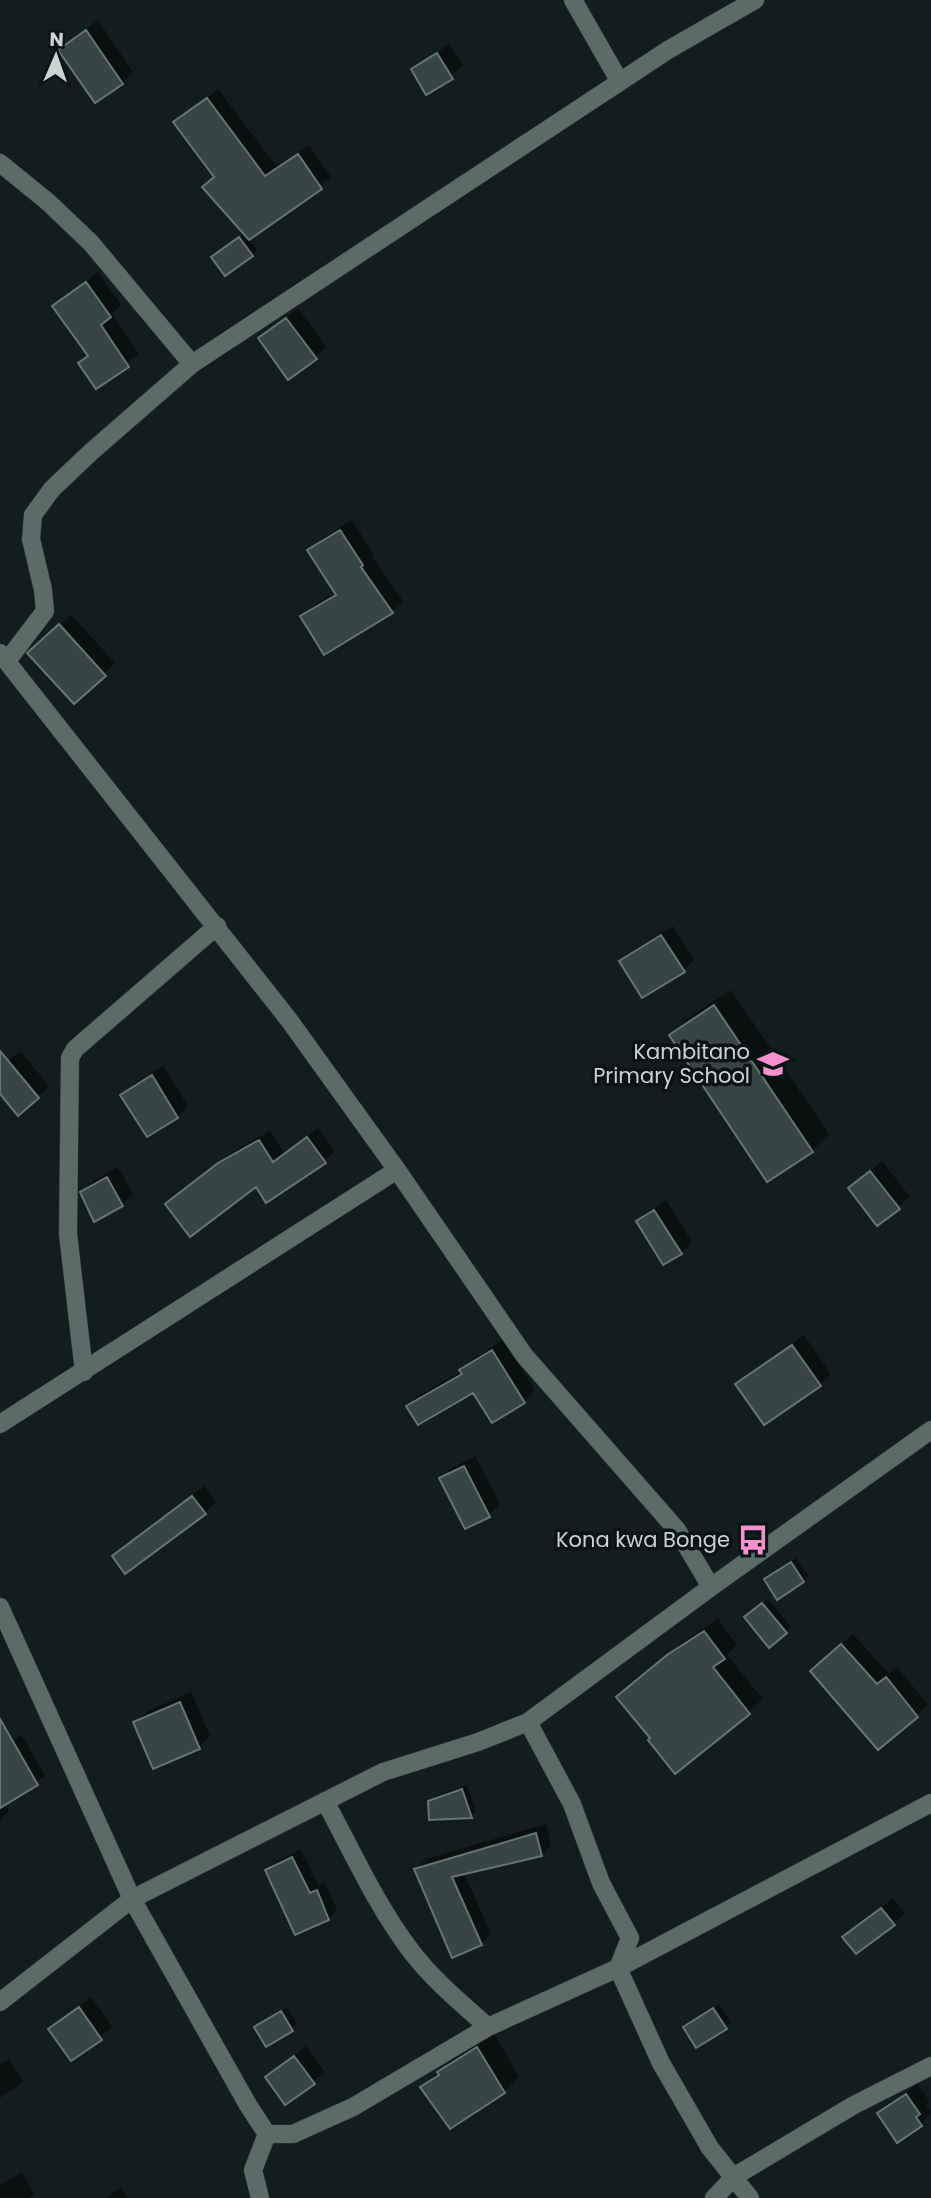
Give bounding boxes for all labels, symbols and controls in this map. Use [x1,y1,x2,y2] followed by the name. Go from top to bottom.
[21,21,91,91] north arrow
[49,26,64,53] text: N
[593,1037,750,1090] place label: Kambitano Primary School
[756,1047,790,1081] school or university icon: Kambitano Primary School
[736,1523,770,1557] bus stop icon: Kona kwa Bonge
[556,1525,730,1554] place label: Kona kwa Bonge

